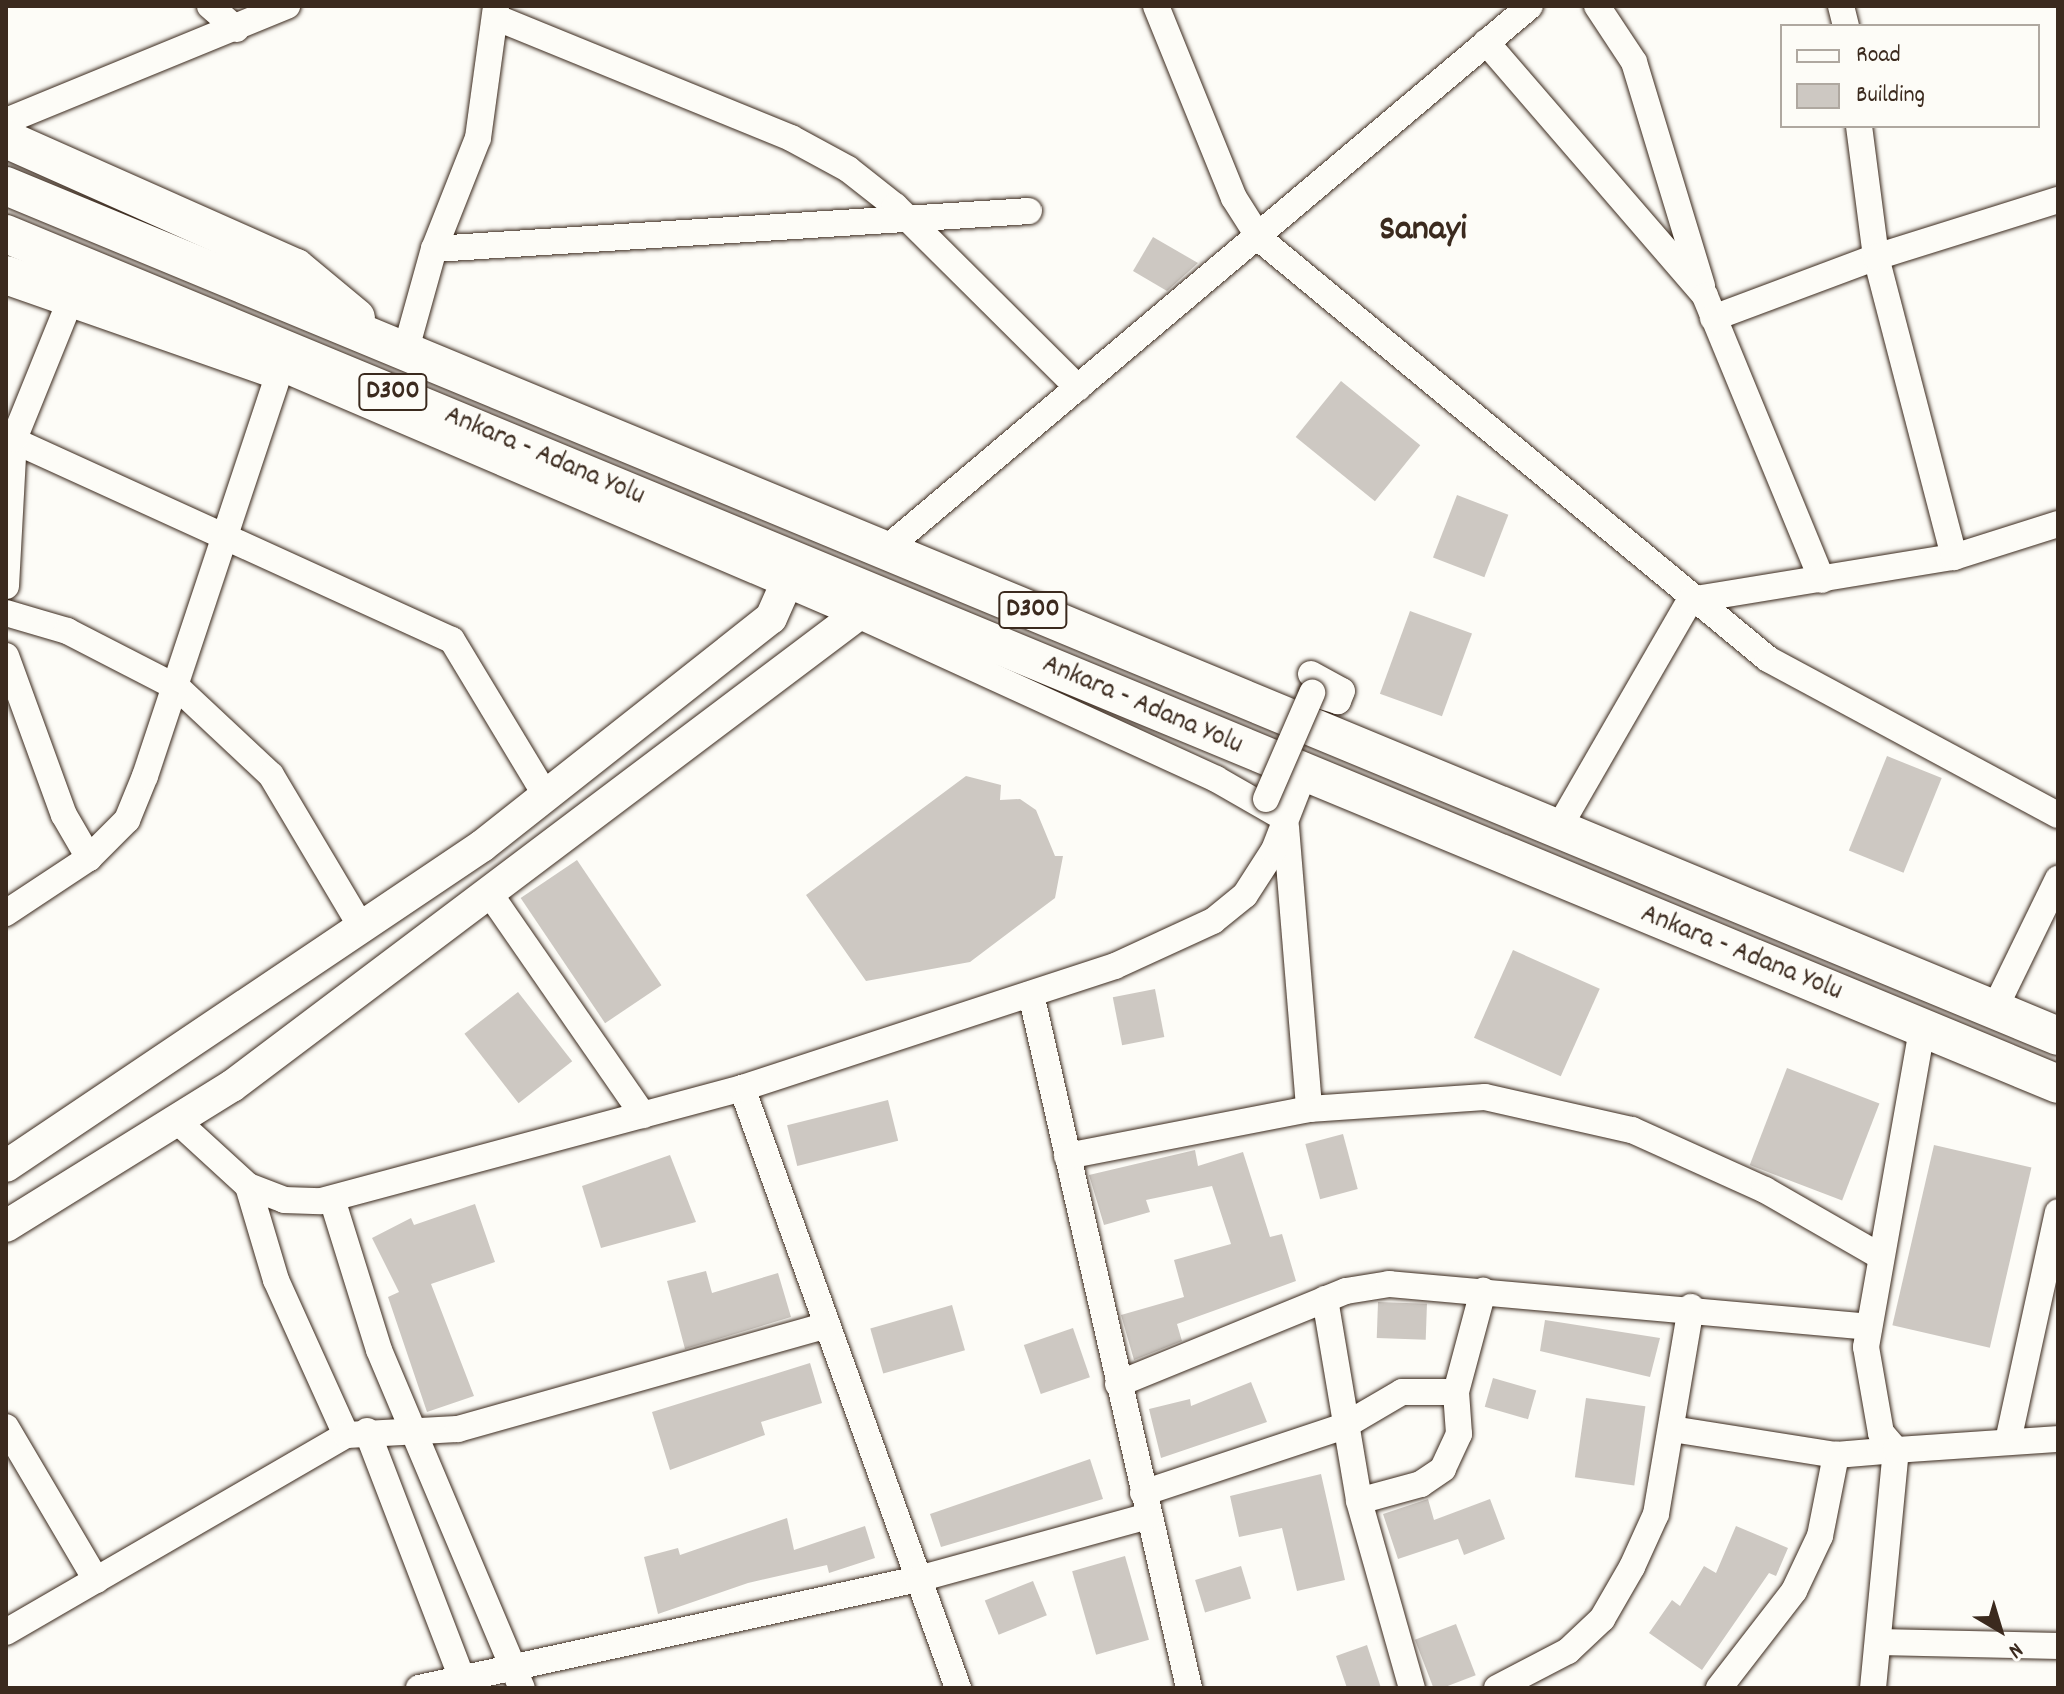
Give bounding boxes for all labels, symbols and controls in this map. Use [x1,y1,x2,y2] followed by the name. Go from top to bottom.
[1780,24,2040,128] legend
[1856,39,1901,73] text: Road
[1856,79,1925,113] text: Building
[1379,210,1467,254] district label: Sanayi
[357,370,429,414] road number: D300
[439,400,649,514] street label: Ankara - Adana Yolu
[997,588,1069,632] road number: D300
[1037,649,1247,763] street label: Ankara - Adana Yolu
[1635,898,1847,1010] street label: Ankara - Adana Yolu
[1960,1590,2040,1670] north arrow
[2001,1634,2029,1665] text: N

